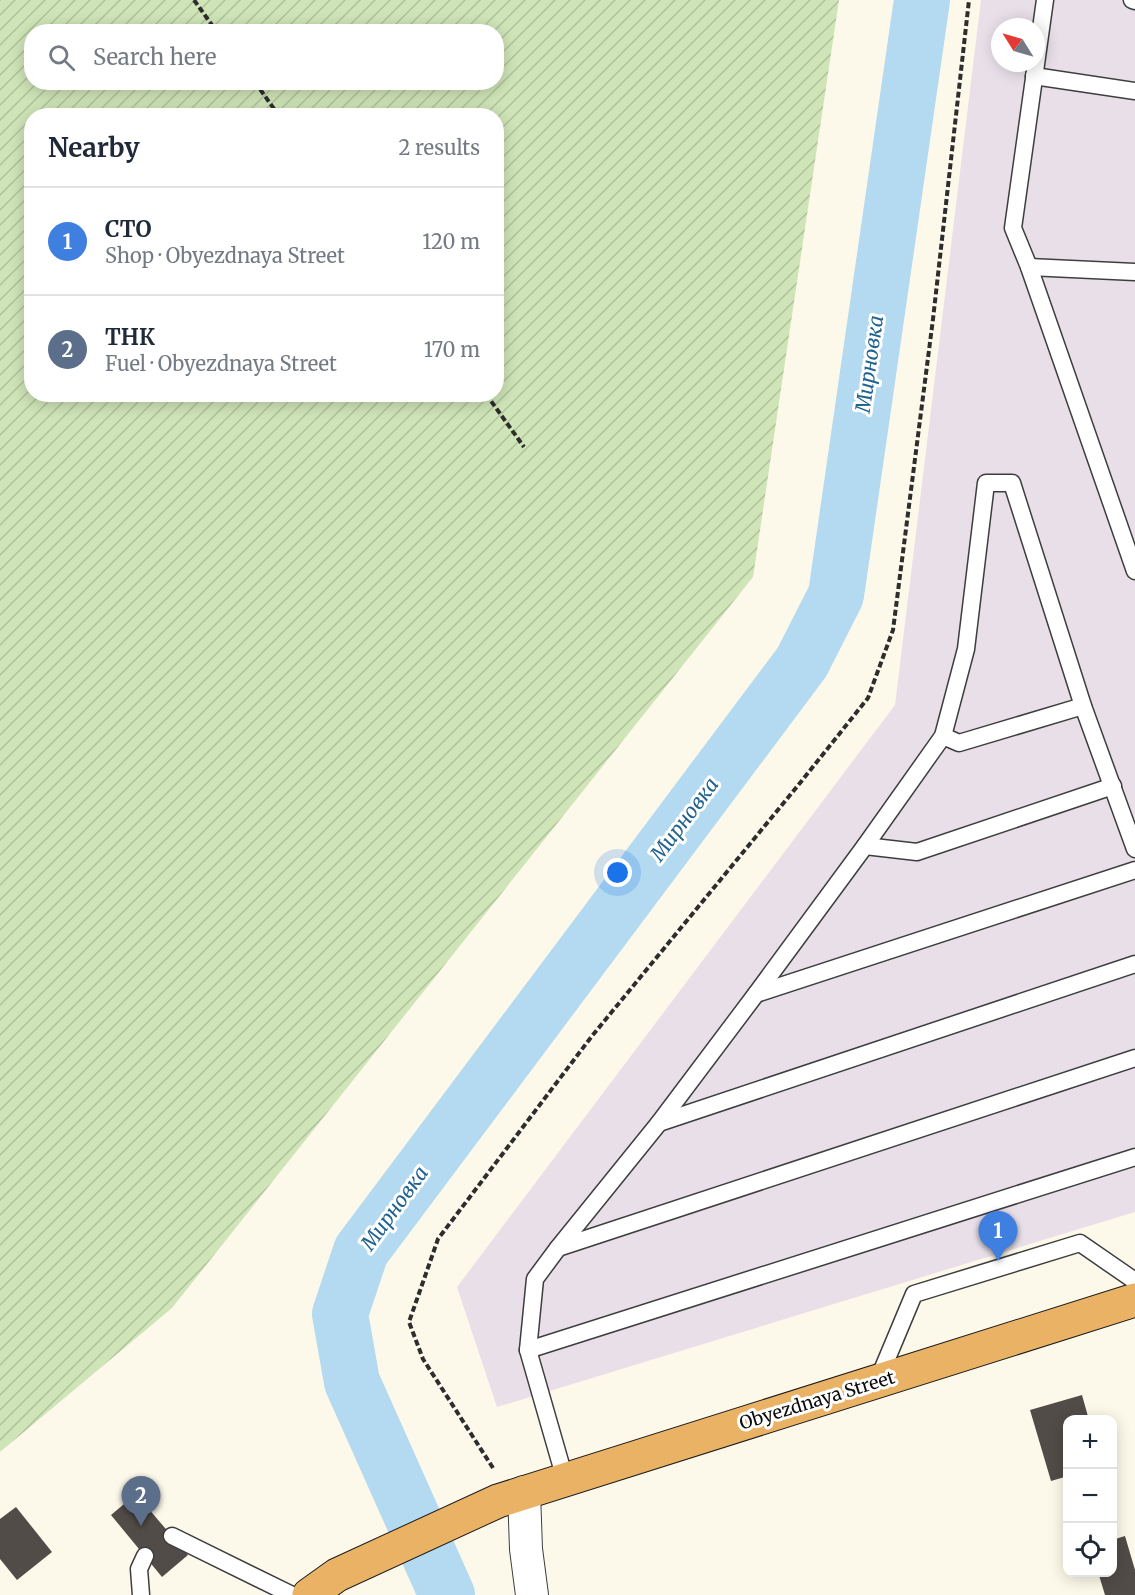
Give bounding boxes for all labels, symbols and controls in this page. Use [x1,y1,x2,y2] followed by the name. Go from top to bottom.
[991,18,1045,72] north arrow
[24,24,504,90] search box
[45,41,78,74] icon: search
[93,43,216,71] text: Search here
[48,131,140,164] text: Nearby
[398,135,480,160] text: 2 results
[105,215,152,243] text: СТО
[63,229,72,254] text: 1
[422,229,480,254] text: 120 m
[105,243,345,268] text: Shop · Obyezdnaya Street
[850,314,888,415] water label: Мирновка
[105,323,155,351] text: ТНК
[62,337,73,362] text: 2
[424,337,480,362] text: 170 m
[105,351,337,376] text: Fuel · Obyezdnaya Street
[644,772,723,866] water label: Мирновка
[603,858,632,887] your location
[354,1161,433,1256] water label: Мирновка
[978,1212,1018,1261] pin: 1
[737,1365,897,1435] street label: Obyezdnaya Street
[1063,1415,1117,1577] map controls
[1063,1415,1117,1469] button: +
[1063,1469,1117,1523] button: −
[122,1476,160,1526] pin: 2
[1063,1523,1117,1577] button: locate

